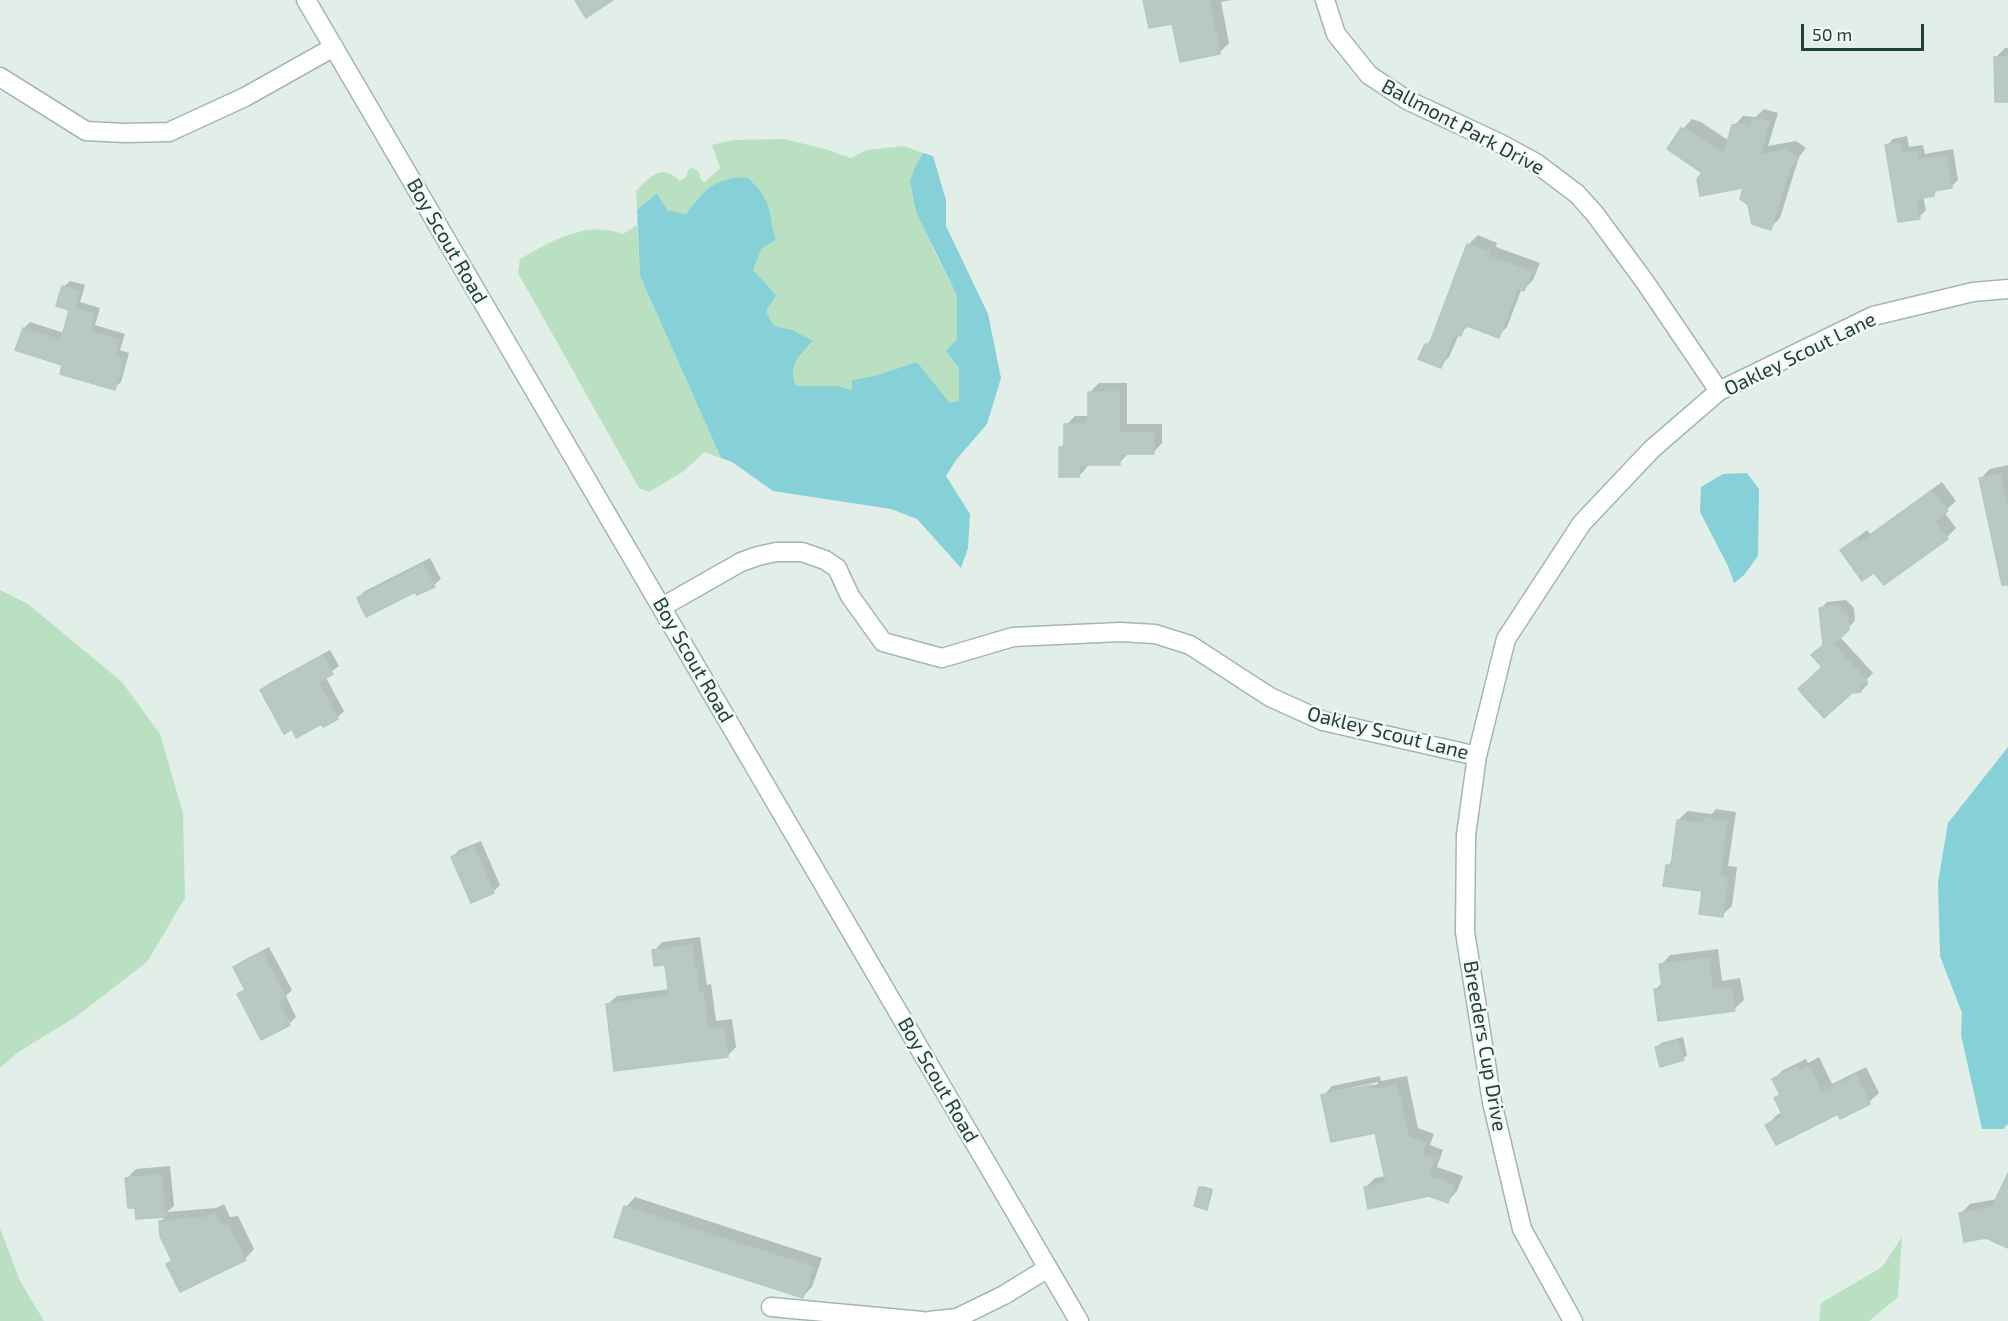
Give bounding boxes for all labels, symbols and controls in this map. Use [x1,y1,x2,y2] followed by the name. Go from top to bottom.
[1804,12,1927,50] scale bar
[1812,23,1852,45] text: 50 m
[1378,74,1548,180] street label: Ballmont Park Drive
[402,174,492,308] street label: Boy Scout Road
[1720,307,1880,401] street label: Oakley Scout Lane
[648,593,738,727] street label: Boy Scout Road
[1305,701,1471,765] street label: Oakley Scout Lane
[1458,959,1512,1133] street label: Breeders Cup Drive
[893,1013,983,1147] street label: Boy Scout Road

